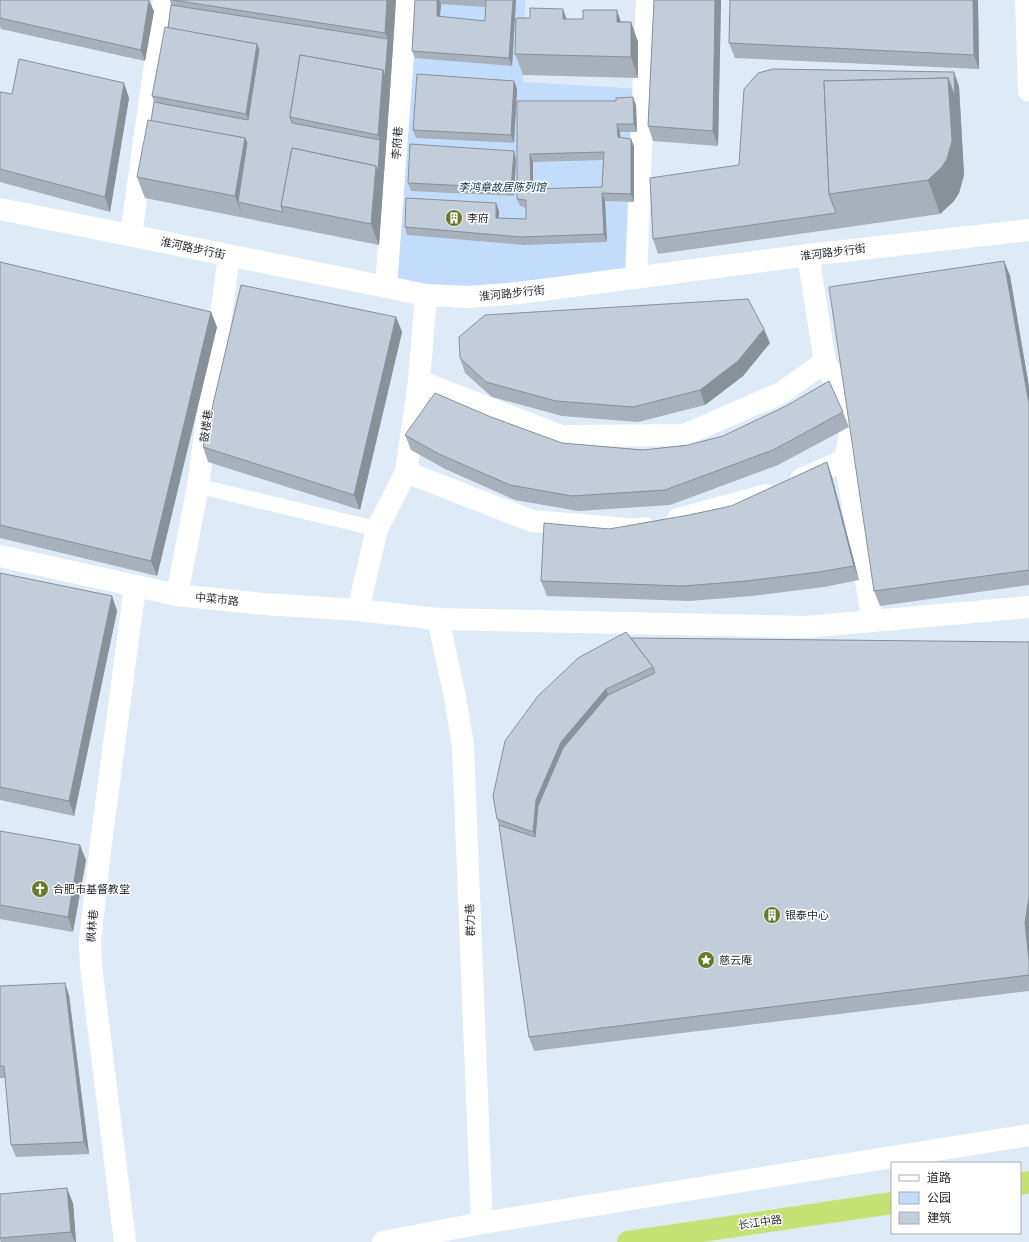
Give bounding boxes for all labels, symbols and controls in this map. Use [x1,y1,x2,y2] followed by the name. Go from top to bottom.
[389,126,405,160] street label: 李府巷
[458,180,548,194] park label: 李鸿章故居陈列馆
[444,208,464,228] building icon: 李府
[467,211,489,225] place label: 李府
[159,234,227,262] street label: 淮河路步行街
[799,241,867,263] street label: 淮河路步行街
[478,283,546,303] street label: 淮河路步行街
[197,409,215,443] street label: 鼓楼巷
[194,590,240,608] street label: 中菜市路
[30,879,50,899] church icon: 合肥市基督教堂
[53,882,130,896] place label: 合肥市基督教堂
[462,903,478,937] street label: 群力巷
[762,905,782,925] building icon: 银泰中心
[785,908,829,922] place label: 银泰中心
[84,909,100,943] street label: 枫林巷
[696,950,716,970] place icon: 慈云庵
[719,953,752,967] place label: 慈云庵
[891,1162,1021,1234] legend
[927,1170,951,1185] text: 道路
[927,1190,951,1205] text: 公园
[927,1210,951,1225] text: 建筑
[737,1212,783,1232] street label: 长江中路

